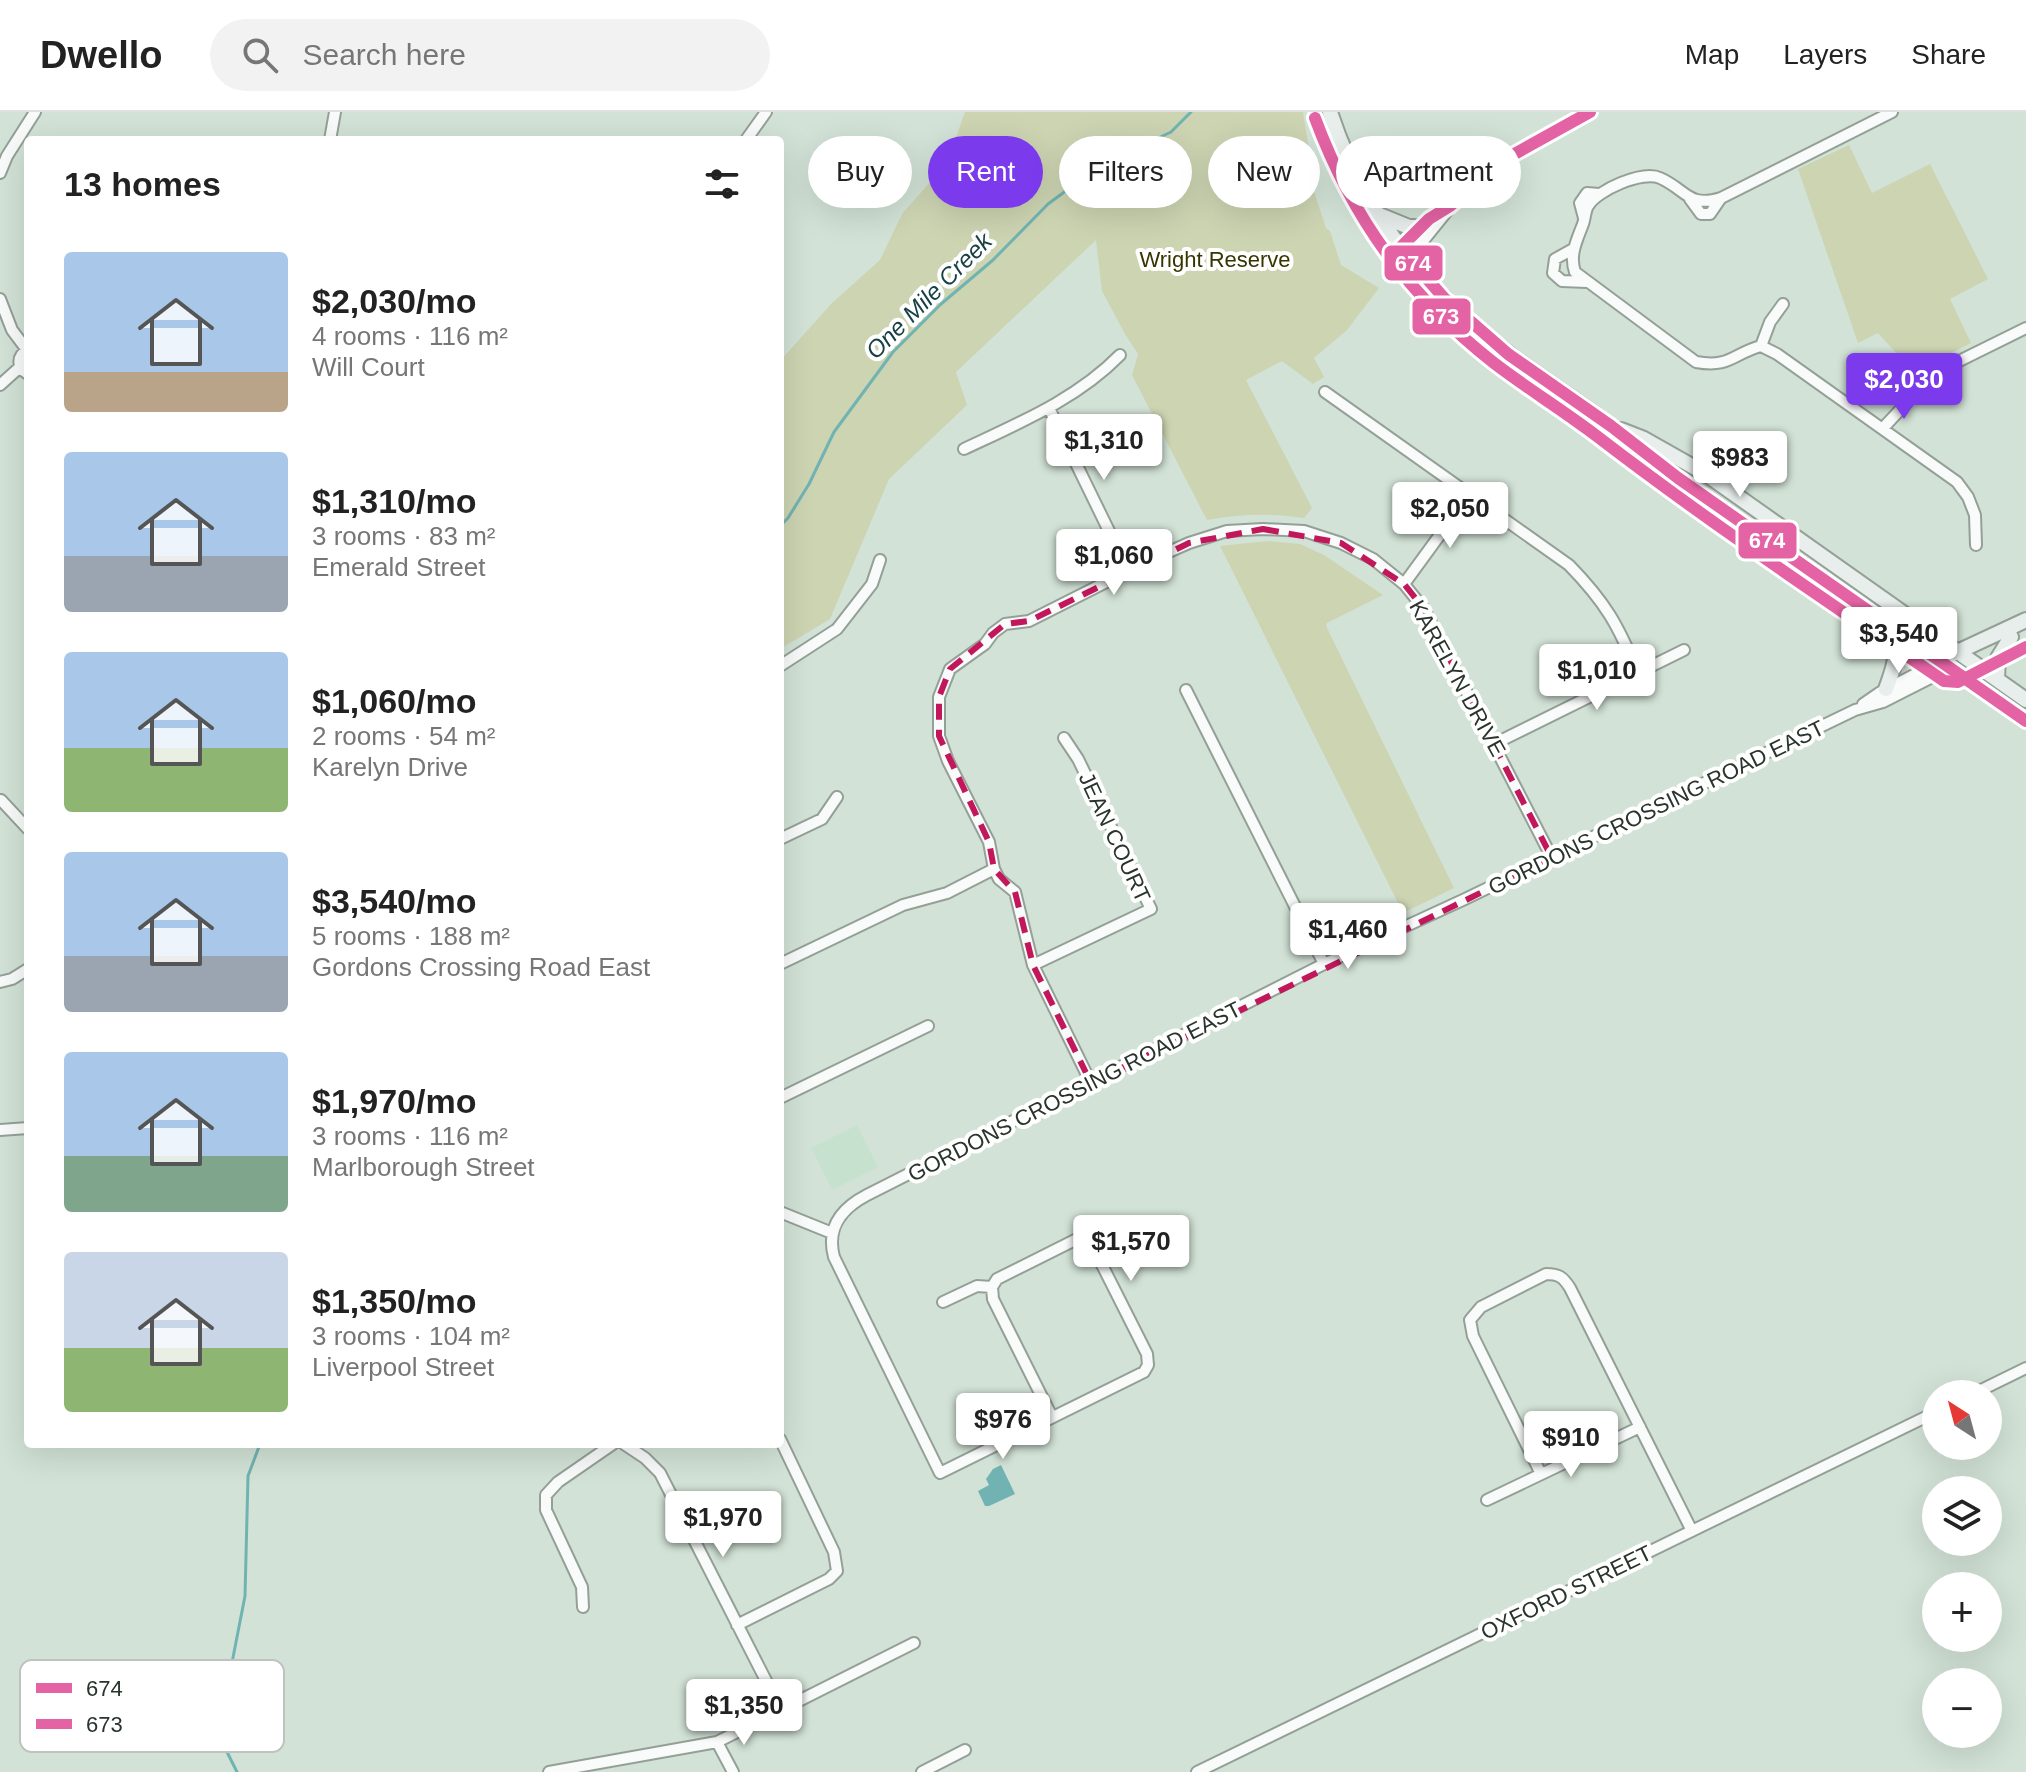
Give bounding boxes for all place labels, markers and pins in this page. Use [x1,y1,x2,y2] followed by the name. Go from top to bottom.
[1839,353,1969,421] pin: $2,030
[1039,414,1169,482] pin: $1,310
[1693,431,1787,499] pin: $983
[1385,482,1515,550] pin: $2,050
[1049,529,1179,597] pin: $1,060
[1834,607,1964,675] pin: $3,540
[1532,644,1662,712] pin: $1,010
[1283,903,1413,971] pin: $1,460
[1066,1215,1196,1283] pin: $1,570
[956,1393,1050,1461] pin: $976
[1524,1411,1618,1479] pin: $910
[658,1491,788,1559] pin: $1,970
[679,1679,809,1747] pin: $1,350

